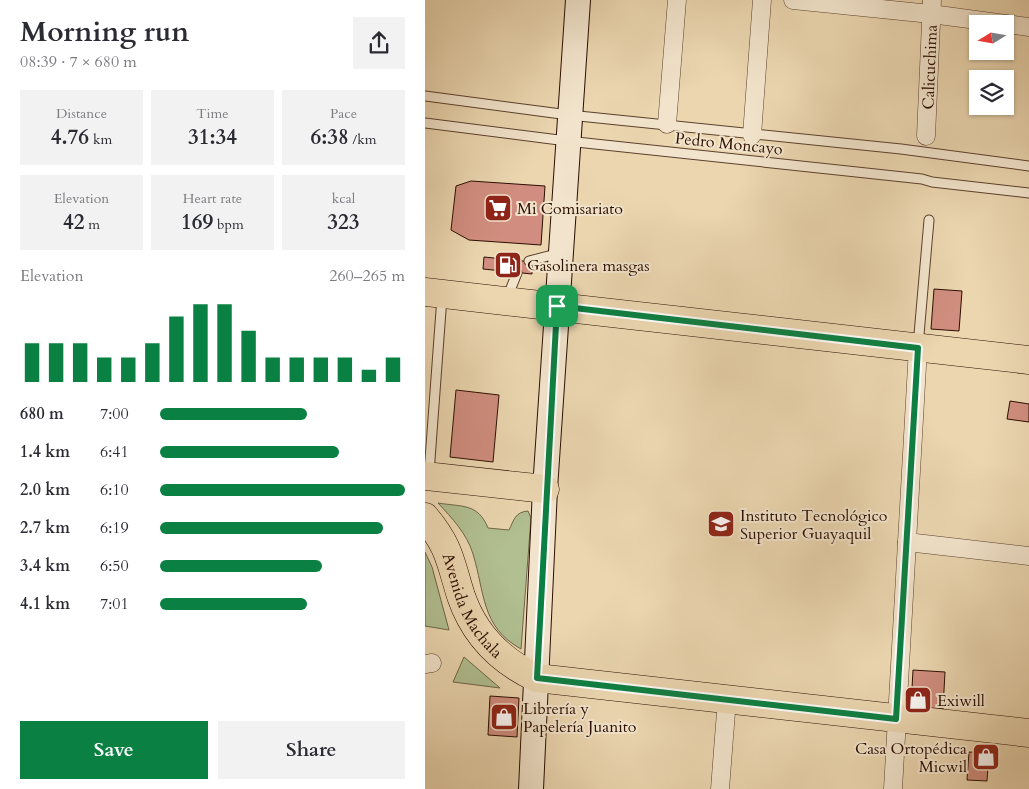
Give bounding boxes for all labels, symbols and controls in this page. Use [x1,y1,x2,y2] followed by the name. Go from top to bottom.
[20,13,189,51] text: Morning run
[969,15,1014,60] north arrow
[969,15,1014,115] map controls
[353,17,405,69] button: share
[917,24,943,110] street label: Calicuchima
[20,51,137,73] text: 08:39 · 7 × 680 m
[969,70,1014,115] button: layers
[56,104,107,123] text: Distance
[196,104,229,123] text: Time
[330,104,357,123] text: Pace
[51,123,89,152] text: 4.76
[188,123,237,152] text: 31:34
[310,123,349,152] text: 6:38
[674,127,784,161] street label: Pedro Moncayo
[89,130,112,149] text: km
[349,130,377,149] text: /km
[54,189,109,208] text: Elevation
[183,189,242,208] text: Heart rate
[332,189,355,208] text: kcal
[483,193,513,223] supermarket icon: Mi Comisariato
[517,198,623,220] place label: Mi Comisariato
[63,208,84,237] text: 42
[181,208,213,237] text: 169
[327,208,360,237] text: 323
[84,215,100,234] text: m
[213,215,244,234] text: bpm
[493,250,523,280] fuel station icon: Gasolinera masgas
[527,255,650,277] place label: Gasolinera masgas
[20,265,84,287] text: Elevation
[329,265,405,287] text: 260–265 m
[536,285,578,327] pin
[543,292,571,320] icon: arrive
[20,403,64,425] text: 680 m
[100,403,129,425] text: 7:00
[20,441,70,463] text: 1.4 km
[100,441,129,463] text: 6:41
[20,479,70,501] text: 2.0 km
[100,479,129,501] text: 6:10
[740,505,888,545] place label: Instituto Tecnológico Superior Guayaquil
[706,509,736,539] school or university icon: Instituto Tecnológico Superior Guayaquil
[20,517,70,539] text: 2.7 km
[100,517,129,539] text: 6:19
[436,550,507,664] street label: Avenida Machala
[20,555,70,577] text: 3.4 km
[100,555,129,577] text: 6:50
[20,593,70,615] text: 4.1 km
[100,593,129,615] text: 7:01
[903,685,933,715] shop icon: Exiwill
[937,690,985,712] place label: Exiwill
[523,698,637,738] place label: Librería y Papelería Juanito
[489,702,519,732] shop icon: Librería y Papelería Juanito
[20,721,208,779] button: Save
[218,721,405,779] button: Share
[855,738,967,778] place label: Casa Ortopédica Micwil
[971,742,1001,772] shop icon: Casa Ortopédica Micwil

